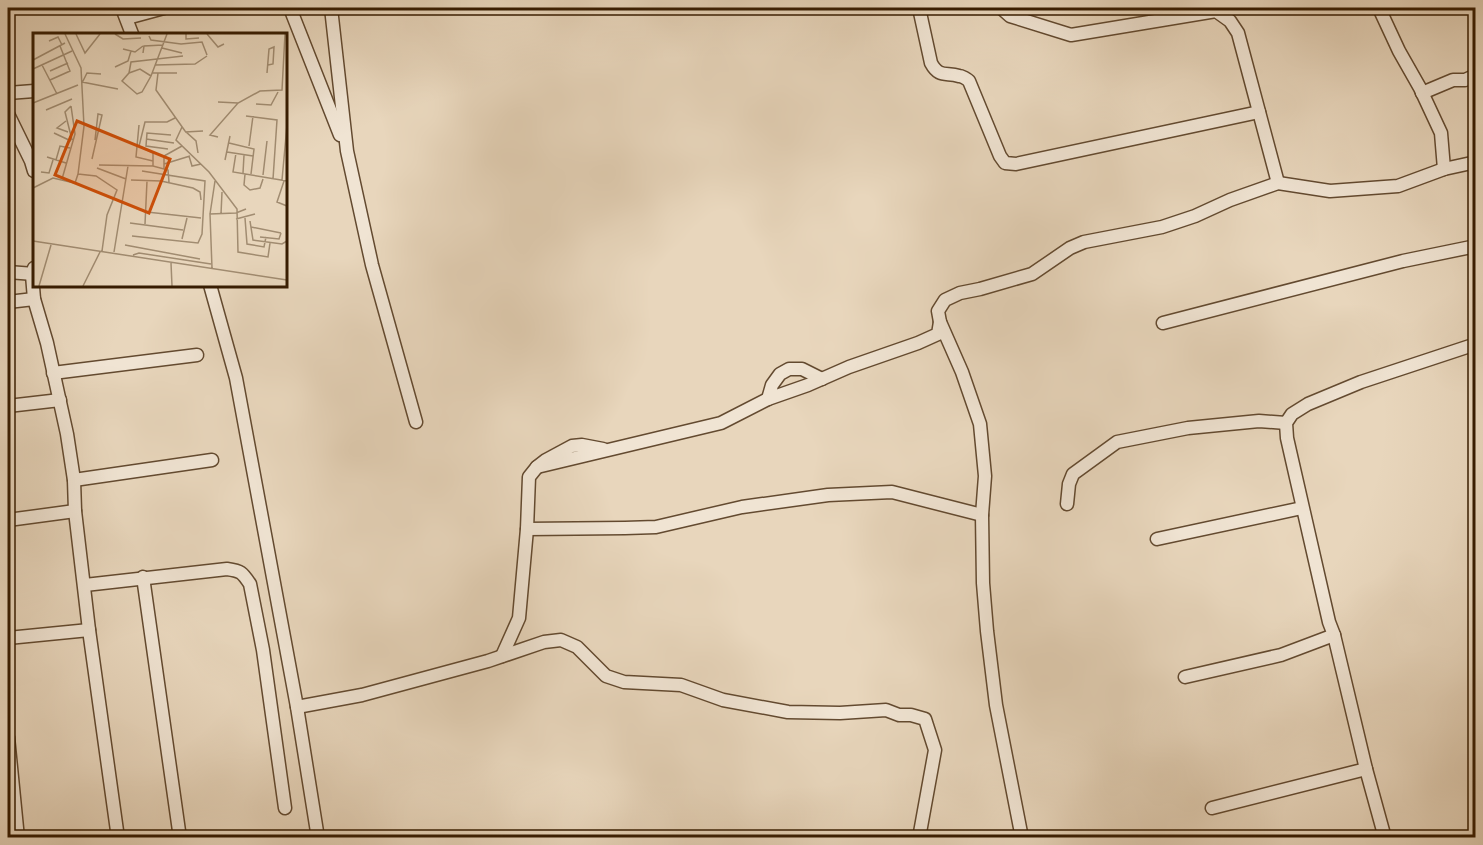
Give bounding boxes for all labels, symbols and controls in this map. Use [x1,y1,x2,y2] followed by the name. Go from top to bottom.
[33,33,286,286] inset map

